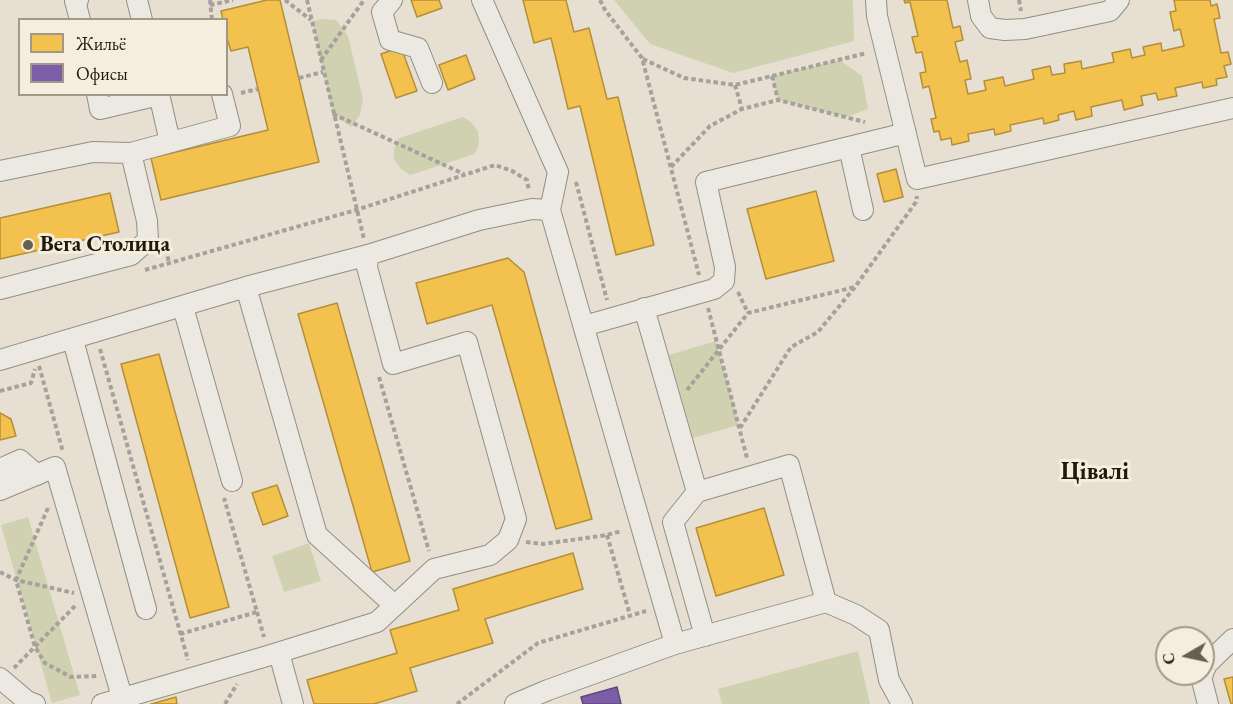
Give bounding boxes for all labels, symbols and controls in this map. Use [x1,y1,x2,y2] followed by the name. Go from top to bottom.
[18,18,228,96] legend
[76,32,126,55] text: Жильё
[76,62,128,85] text: Офисы
[40,232,170,258] place label: Вега Столица
[21,238,35,252] marker: Вега Столица
[1061,458,1129,486] district label: Цівалі
[1155,626,1215,686] north arrow
[1157,651,1180,666] text: С

